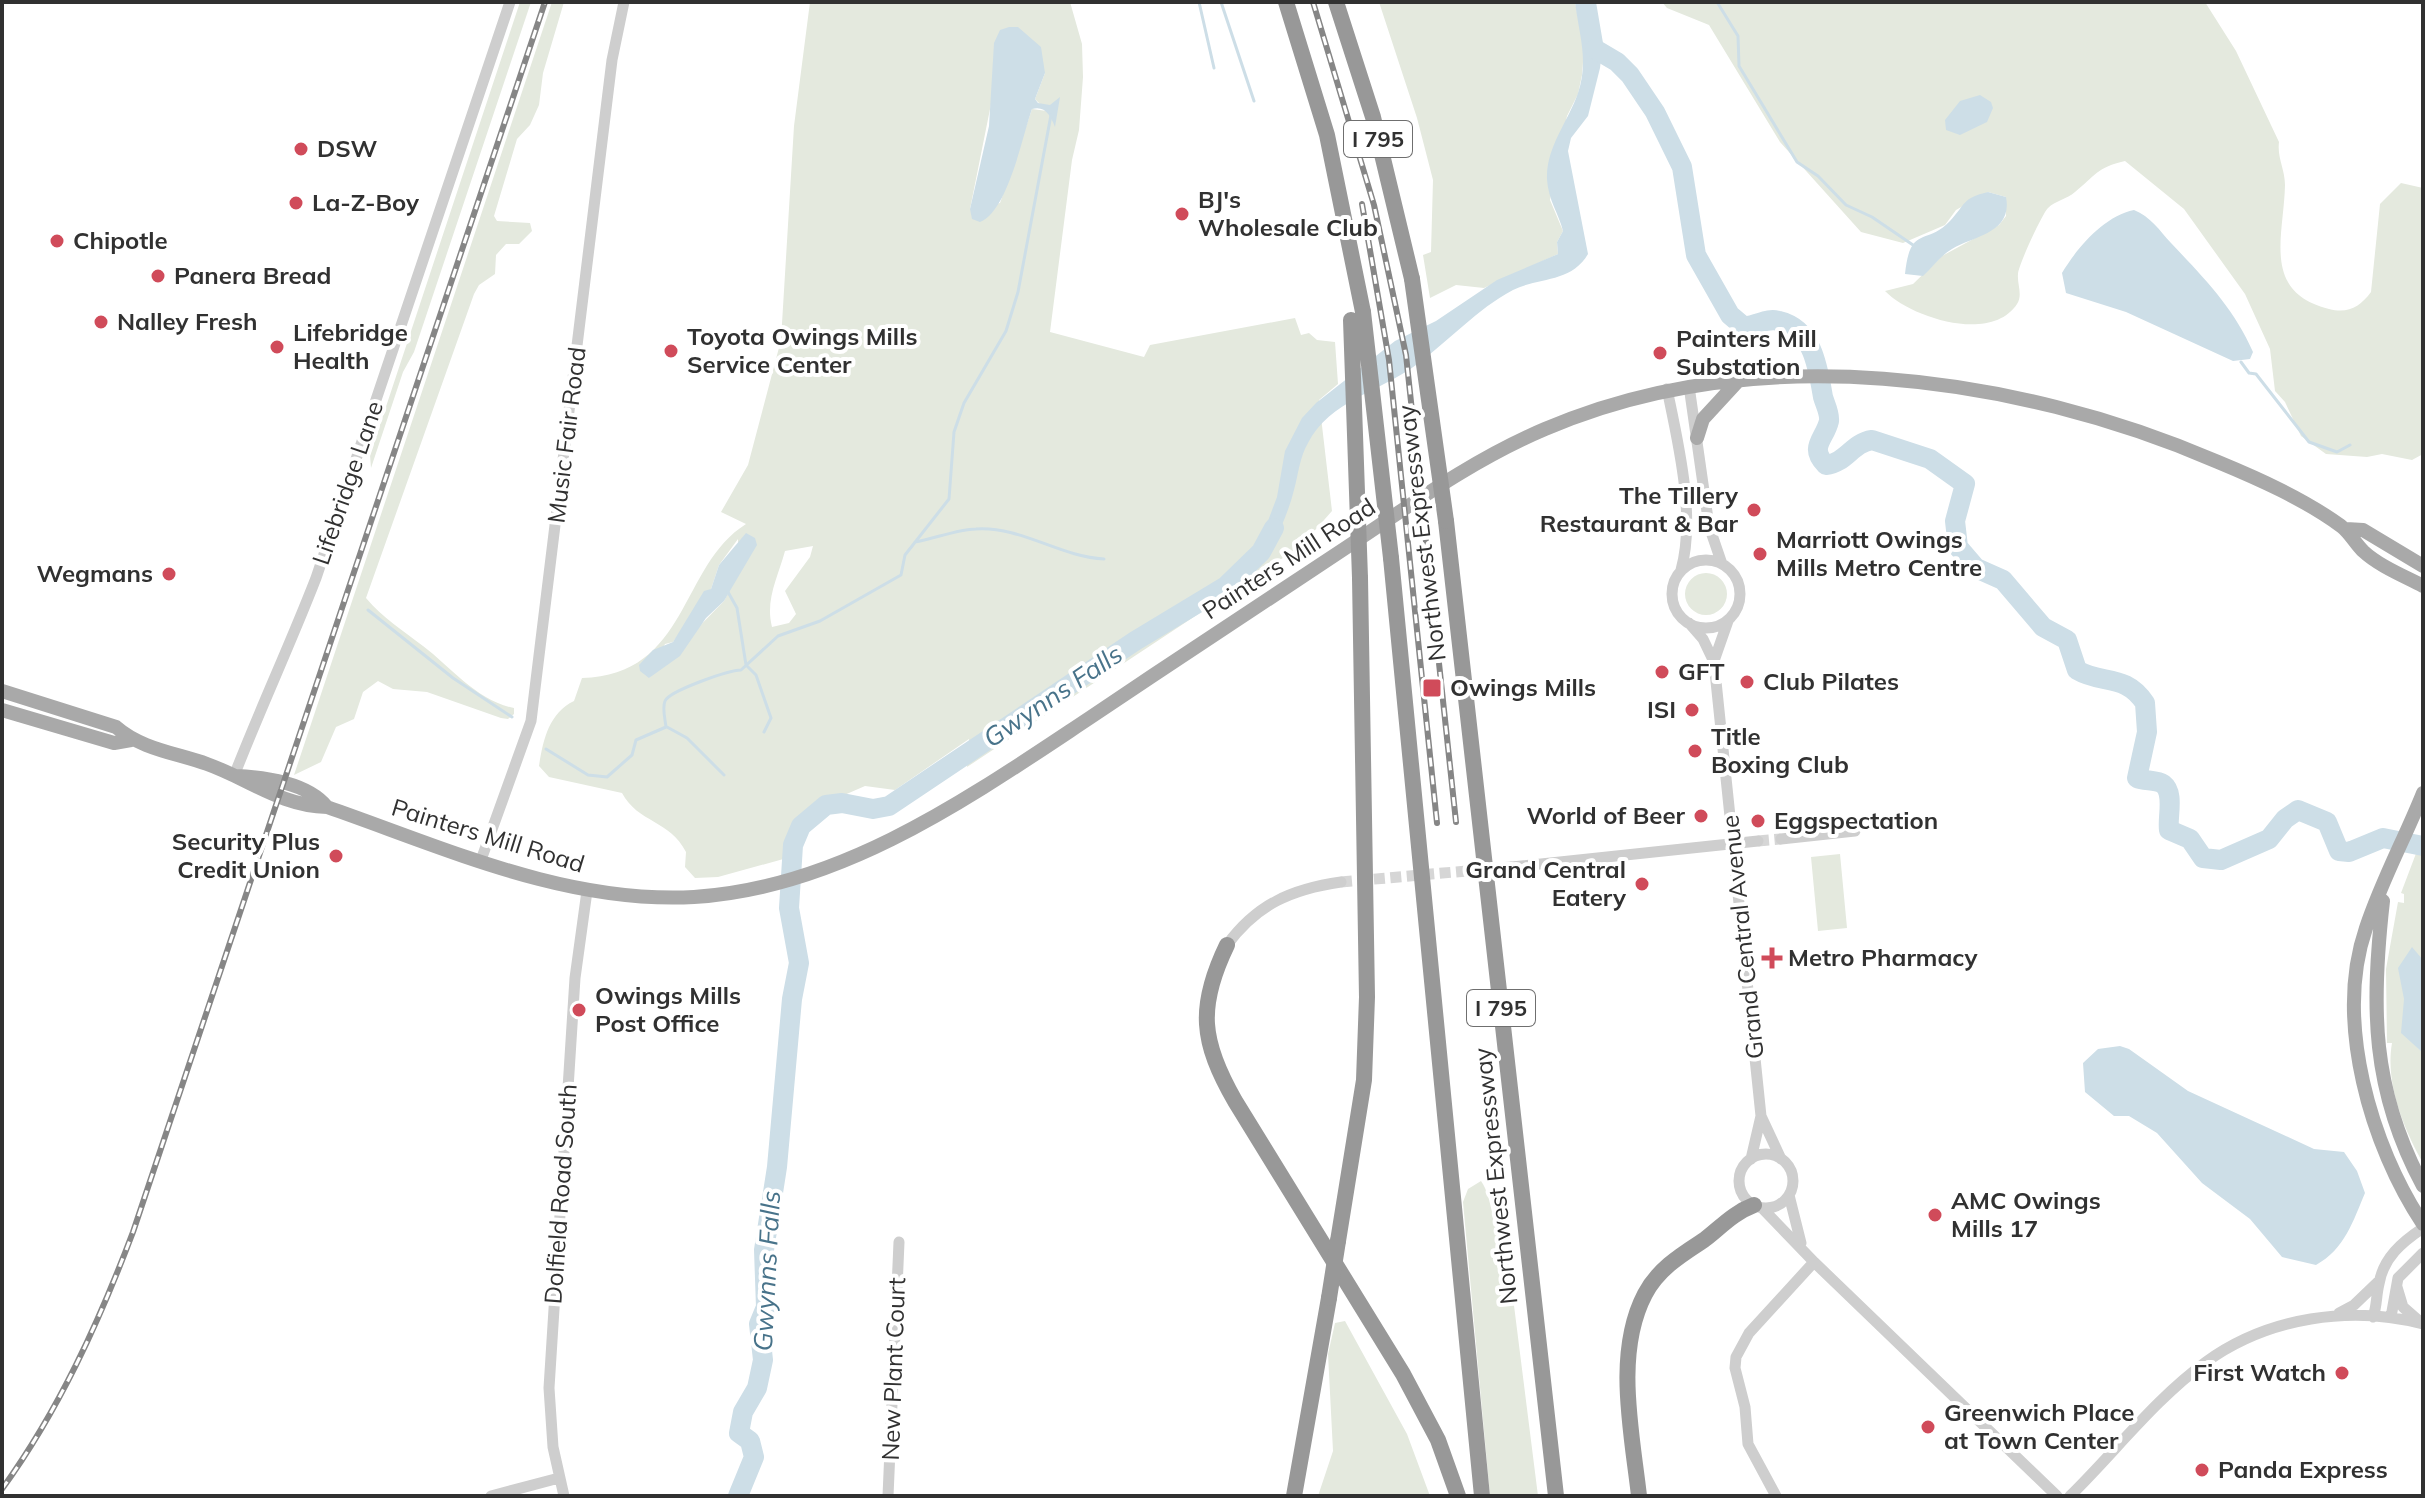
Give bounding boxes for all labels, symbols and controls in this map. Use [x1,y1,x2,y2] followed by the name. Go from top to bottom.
[1344,121,1412,157] road number: I 795
[317,133,377,163] place label: DSW
[292,140,310,158] marker: DSW
[1198,184,1378,242] place label: BJ's Wholesale Club
[312,187,420,217] place label: La-Z-Boy
[287,194,305,212] marker: La-Z-Boy
[1173,205,1191,223] marker: BJ's Wholesale Club
[73,225,168,255] place label: Chipotle
[48,232,66,250] marker: Chipotle
[174,260,331,290] place label: Panera Bread
[149,267,167,285] marker: Panera Bread
[117,306,257,336] place label: Nalley Fresh
[92,313,110,331] marker: Nalley Fresh
[293,317,408,375] place label: Lifebridge Health
[687,321,917,379] place label: Toyota Owings Mills Service Center
[1676,323,1817,381] place label: Painters Mill Substation
[268,338,286,356] marker: Lifebridge Health
[662,342,680,360] marker: Toyota Owings Mills Service Center
[1651,344,1669,362] marker: Painters Mill Substation
[540,345,592,525] street label: Music Fair Road
[305,397,389,569] street label: Lifebridge Lane
[1390,403,1452,663] street label: Northwest Expressway
[1540,480,1739,538] place label: The Tillery Restaurant & Bar
[1196,491,1381,625] street label: Painters Mill Road
[1745,501,1763,519] marker: The Tillery Restaurant & Bar
[1776,524,1982,582] place label: Marriott Owings Mills Metro Centre
[1751,545,1769,563] marker: Marriott Owings Mills Metro Centre
[37,558,153,588] place label: Wegmans
[160,565,178,583] marker: Wegmans
[977,637,1129,754] water label: Gwynns Falls
[1678,656,1725,686] place label: GFT
[1653,663,1671,681] marker: GFT
[1763,666,1899,696] place label: Club Pilates
[1450,672,1596,702] place label: Owings Mills
[1738,673,1756,691] marker: Club Pilates
[1421,677,1443,699] marker: Owings Mills
[1647,694,1676,724] place label: ISI
[1683,701,1701,719] marker: ISI
[1711,721,1849,779] place label: Title Boxing Club
[1686,742,1704,760] marker: Title Boxing Club
[388,791,588,879] street label: Painters Mill Road
[1526,800,1686,830] place label: World of Beer
[1774,805,1938,835] place label: Eggspectation
[1692,807,1710,825] marker: World of Beer
[1749,812,1767,830] marker: Eggspectation
[1714,814,1770,1060] street label: Grand Central Avenue
[172,826,320,884] place label: Security Plus Credit Union
[327,847,345,865] marker: Security Plus Credit Union
[1465,854,1627,912] place label: Grand Central Eatery
[1633,875,1651,893] marker: Grand Central Eatery
[1788,942,1979,972] place label: Metro Pharmacy
[1763,949,1781,967] marker: Metro Pharmacy
[595,980,741,1038] place label: Owings Mills Post Office
[1467,990,1535,1026] road number: I 795
[570,1001,588,1019] marker: Owings Mills Post Office
[1467,1046,1523,1306] street label: Northwest Expressway
[537,1083,583,1305] street label: Dolfield Road South
[1951,1185,2101,1243] place label: AMC Owings Mills 17
[746,1190,787,1352] water label: Gwynns Falls
[1926,1206,1944,1224] marker: AMC Owings Mills 17
[875,1277,911,1461] street label: New Plant Court
[2193,1357,2326,1387] place label: First Watch
[2333,1364,2351,1382] marker: First Watch
[1944,1397,2134,1455] place label: Greenwich Place at Town Center
[1919,1418,1937,1436] marker: Greenwich Place at Town Center
[2218,1454,2388,1484] place label: Panda Express
[2193,1461,2211,1479] marker: Panda Express

